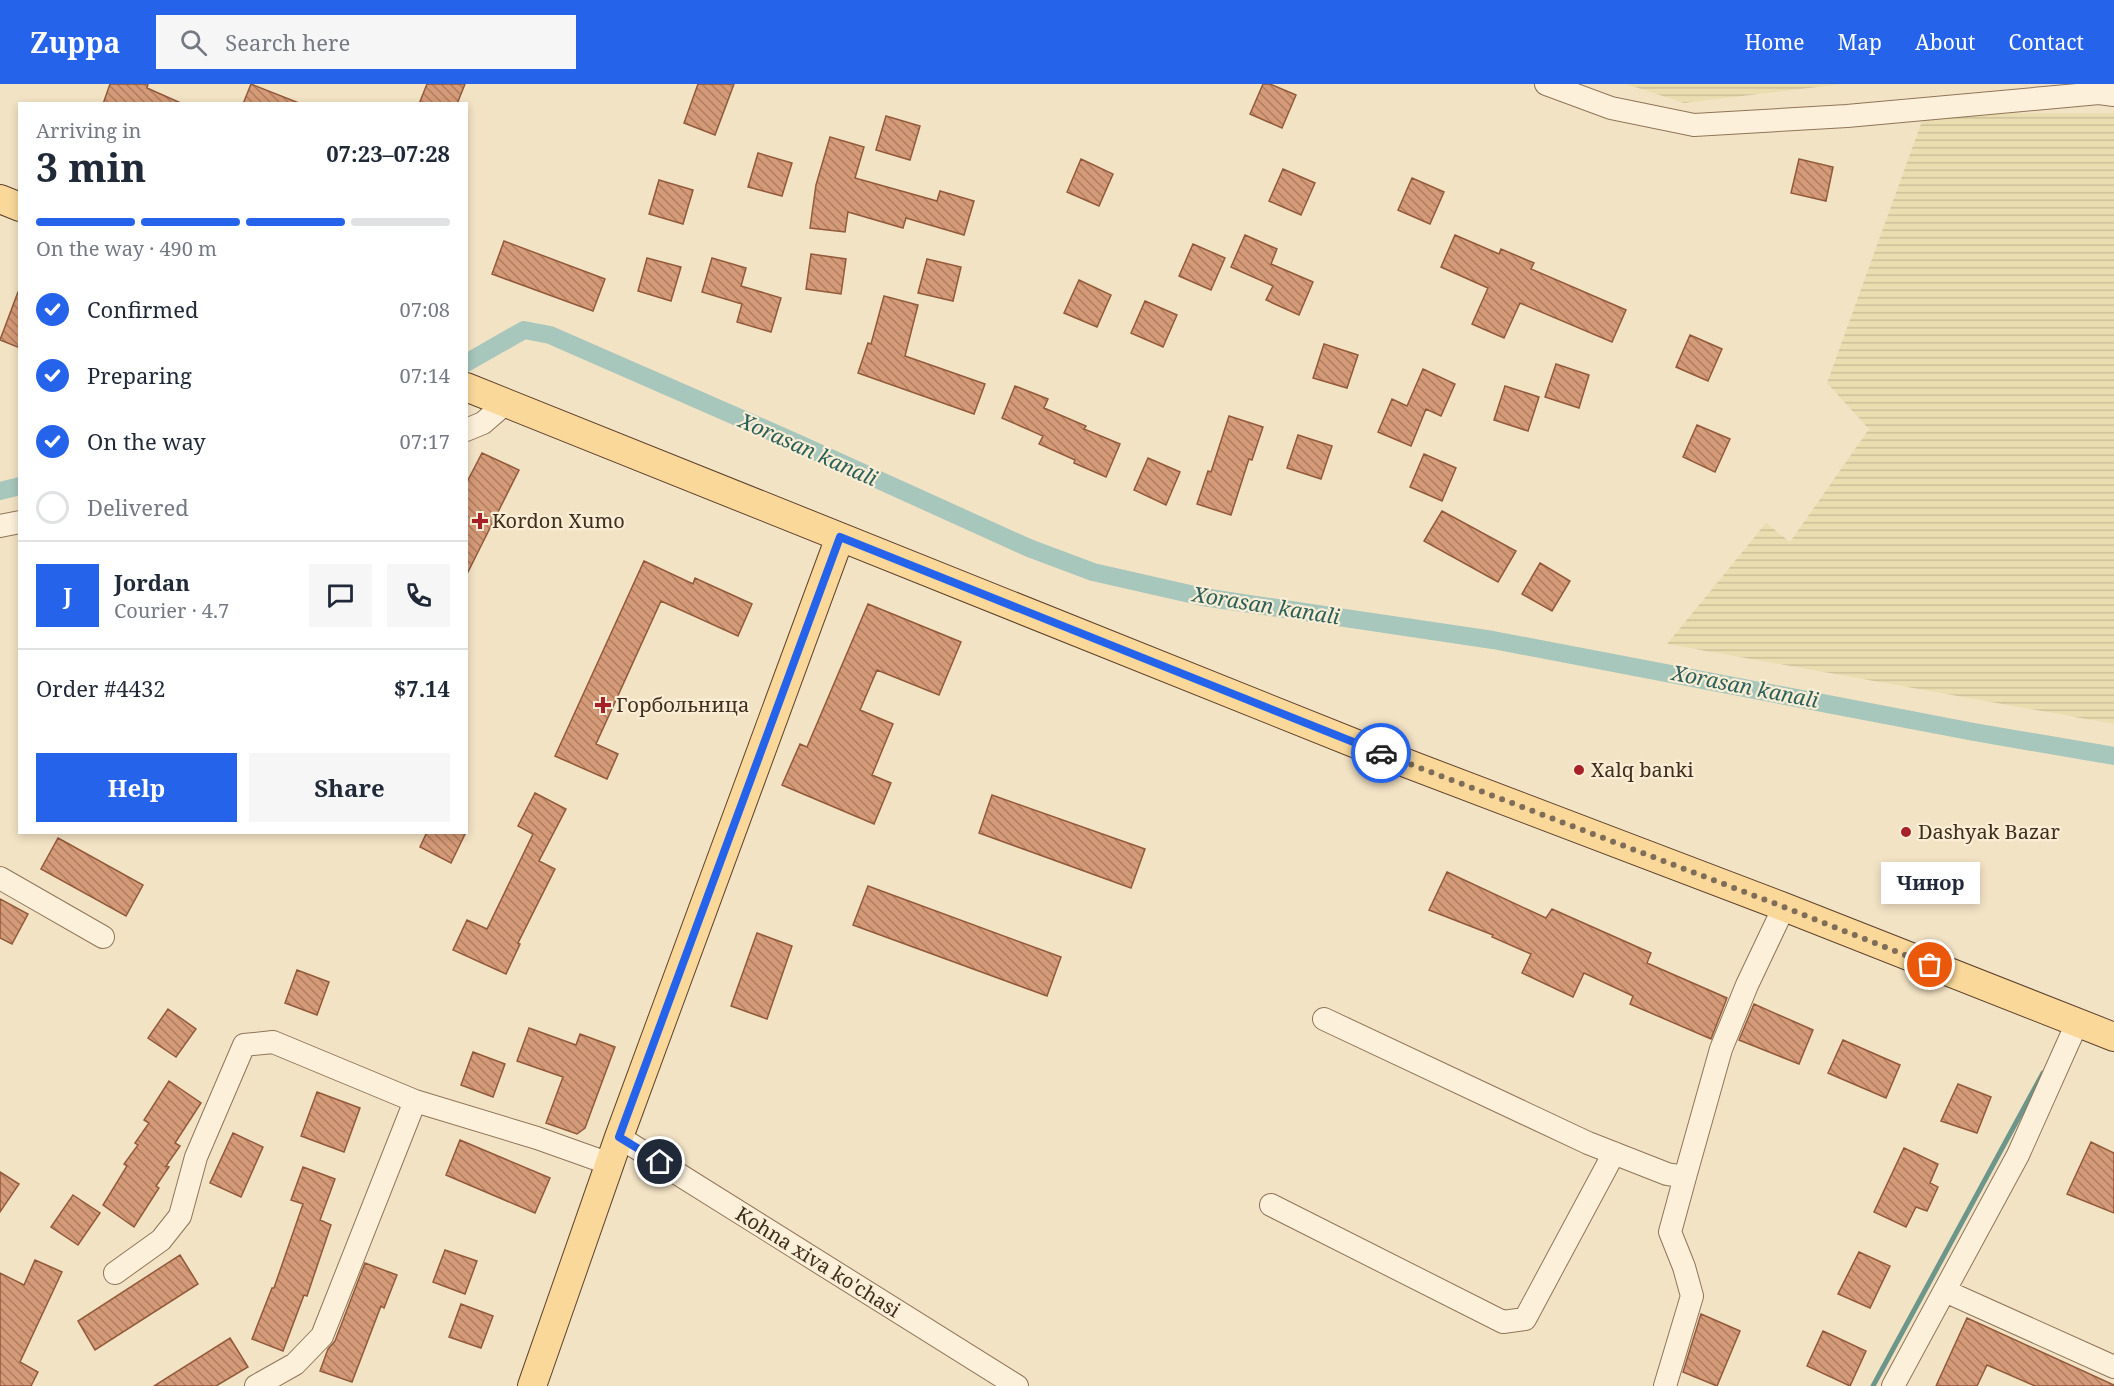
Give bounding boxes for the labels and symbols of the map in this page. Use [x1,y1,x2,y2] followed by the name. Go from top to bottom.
[733,405,883,492] water label: Xorasan kanali
[492,507,625,534] place label: Kordon Xumo
[473,514,487,528] marker: Kordon Xumo
[1188,579,1342,631] water label: Xorasan kanali
[1668,658,1822,714] water label: Xorasan kanali
[616,691,749,718] place label: Горбольница
[594,696,612,714] marker: Горбольница
[1351,723,1411,783] courier
[1591,756,1694,783] place label: Xalq banki
[1572,763,1586,777] marker: Xalq banki
[1918,818,2060,845] place label: Dashyak Bazar
[1899,825,1913,839] marker: Dashyak Bazar
[1880,863,1980,905] callout: Чинор
[1904,939,1955,990] pin
[634,1136,685,1187] pin
[731,1200,906,1323] street label: Kohna xiva ko'chasi

